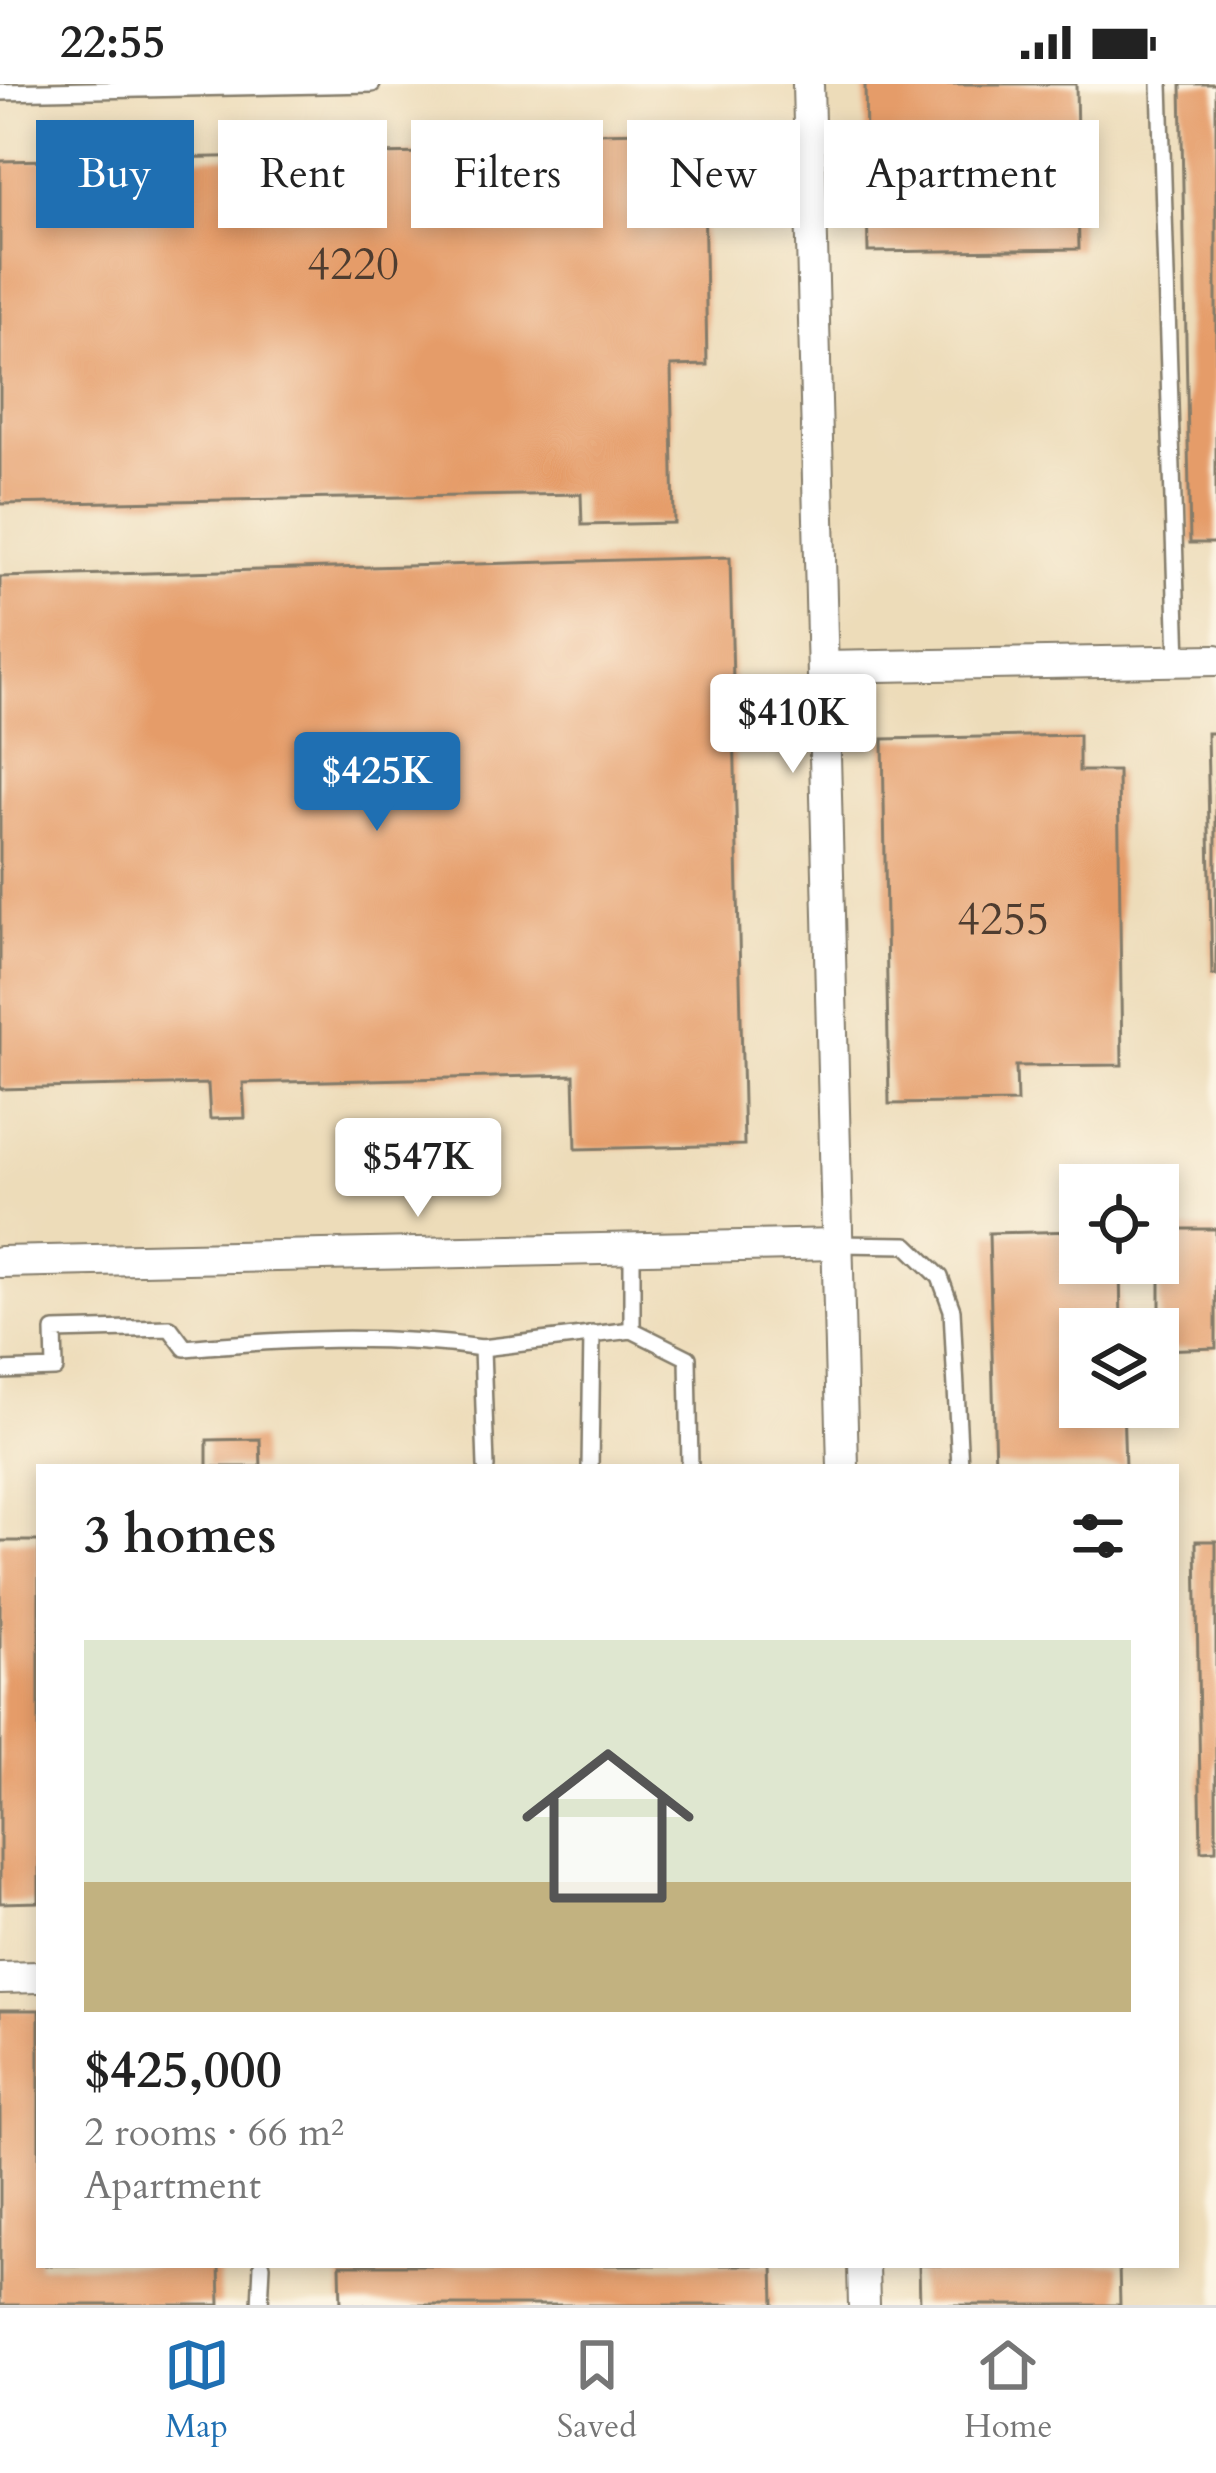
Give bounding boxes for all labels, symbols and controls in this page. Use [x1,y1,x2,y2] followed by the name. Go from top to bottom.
[60,12,165,73] text: 22:55
[36,120,194,228] chip: Buy
[218,120,387,228] chip: Rent
[411,120,603,228] chip: Filters
[627,120,800,228] chip: New
[824,120,1099,228] chip: Apartment
[307,234,399,295] house number: 4220
[709,674,877,776] pin: $410K
[737,686,849,739] text: $410K
[293,732,461,834] pin: $425K
[321,744,433,797] text: $425K
[957,889,1049,950] house number: 4255
[334,1118,502,1220] pin: $547K
[362,1130,474,1183] text: $547K
[1059,1164,1179,1428] map controls
[1059,1164,1179,1284] button: locate
[1059,1308,1179,1428] button: layers
[84,1501,276,1571] text: 3 homes
[1065,1503,1131,1569] icon: filters
[500,1718,716,1934] icon: home
[84,2036,282,2106] text: $425,000
[84,2106,344,2159] text: 2 rooms · 66 m²
[84,2159,261,2212] text: Apartment
[164,2332,230,2449] tab: Map
[557,2332,637,2449] tab: Saved
[964,2332,1052,2449] tab: Home

